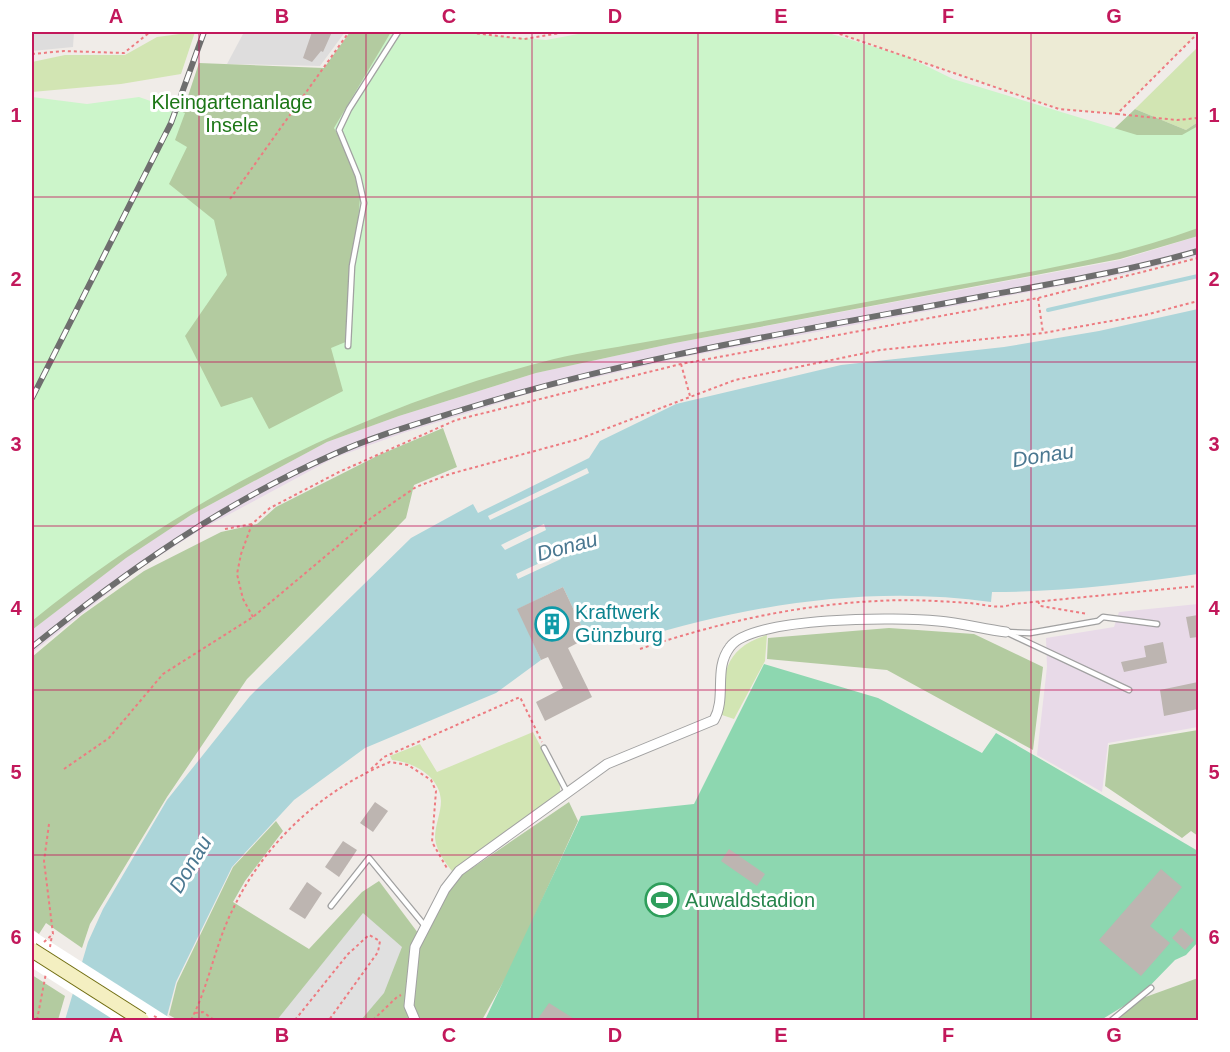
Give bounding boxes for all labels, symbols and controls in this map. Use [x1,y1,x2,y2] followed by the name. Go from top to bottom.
[109,5,123,27] text: A
[275,5,289,27] text: B
[442,5,456,27] text: C
[608,5,622,27] text: D
[774,5,788,27] text: E
[942,5,954,27] text: F
[1106,5,1122,27] text: G
[151,91,313,136] park label: Kleingartenanlage Insele
[10,104,22,126] text: 1
[1208,104,1220,126] text: 1
[10,268,22,290] text: 2
[1208,268,1220,290] text: 2
[10,433,22,455] text: 3
[1208,433,1220,455] text: 3
[1011,439,1076,471] water label: Donau
[534,527,600,565] water label: Donau
[10,597,22,619] text: 4
[1208,597,1220,619] text: 4
[575,601,663,646] place label: Kraftwerk Günzburg
[534,606,570,642] building icon: Kraftwerk Günzburg
[10,761,22,783] text: 5
[1208,761,1220,783] text: 5
[164,831,216,896] water label: Donau
[644,882,680,918] sports icon: Auwaldstadion
[685,889,815,911] place label: Auwaldstadion
[10,926,22,948] text: 6
[1208,926,1220,948] text: 6
[109,1024,123,1046] text: A
[275,1024,289,1046] text: B
[442,1024,456,1046] text: C
[608,1024,622,1046] text: D
[774,1024,788,1046] text: E
[942,1024,954,1046] text: F
[1106,1024,1122,1046] text: G

